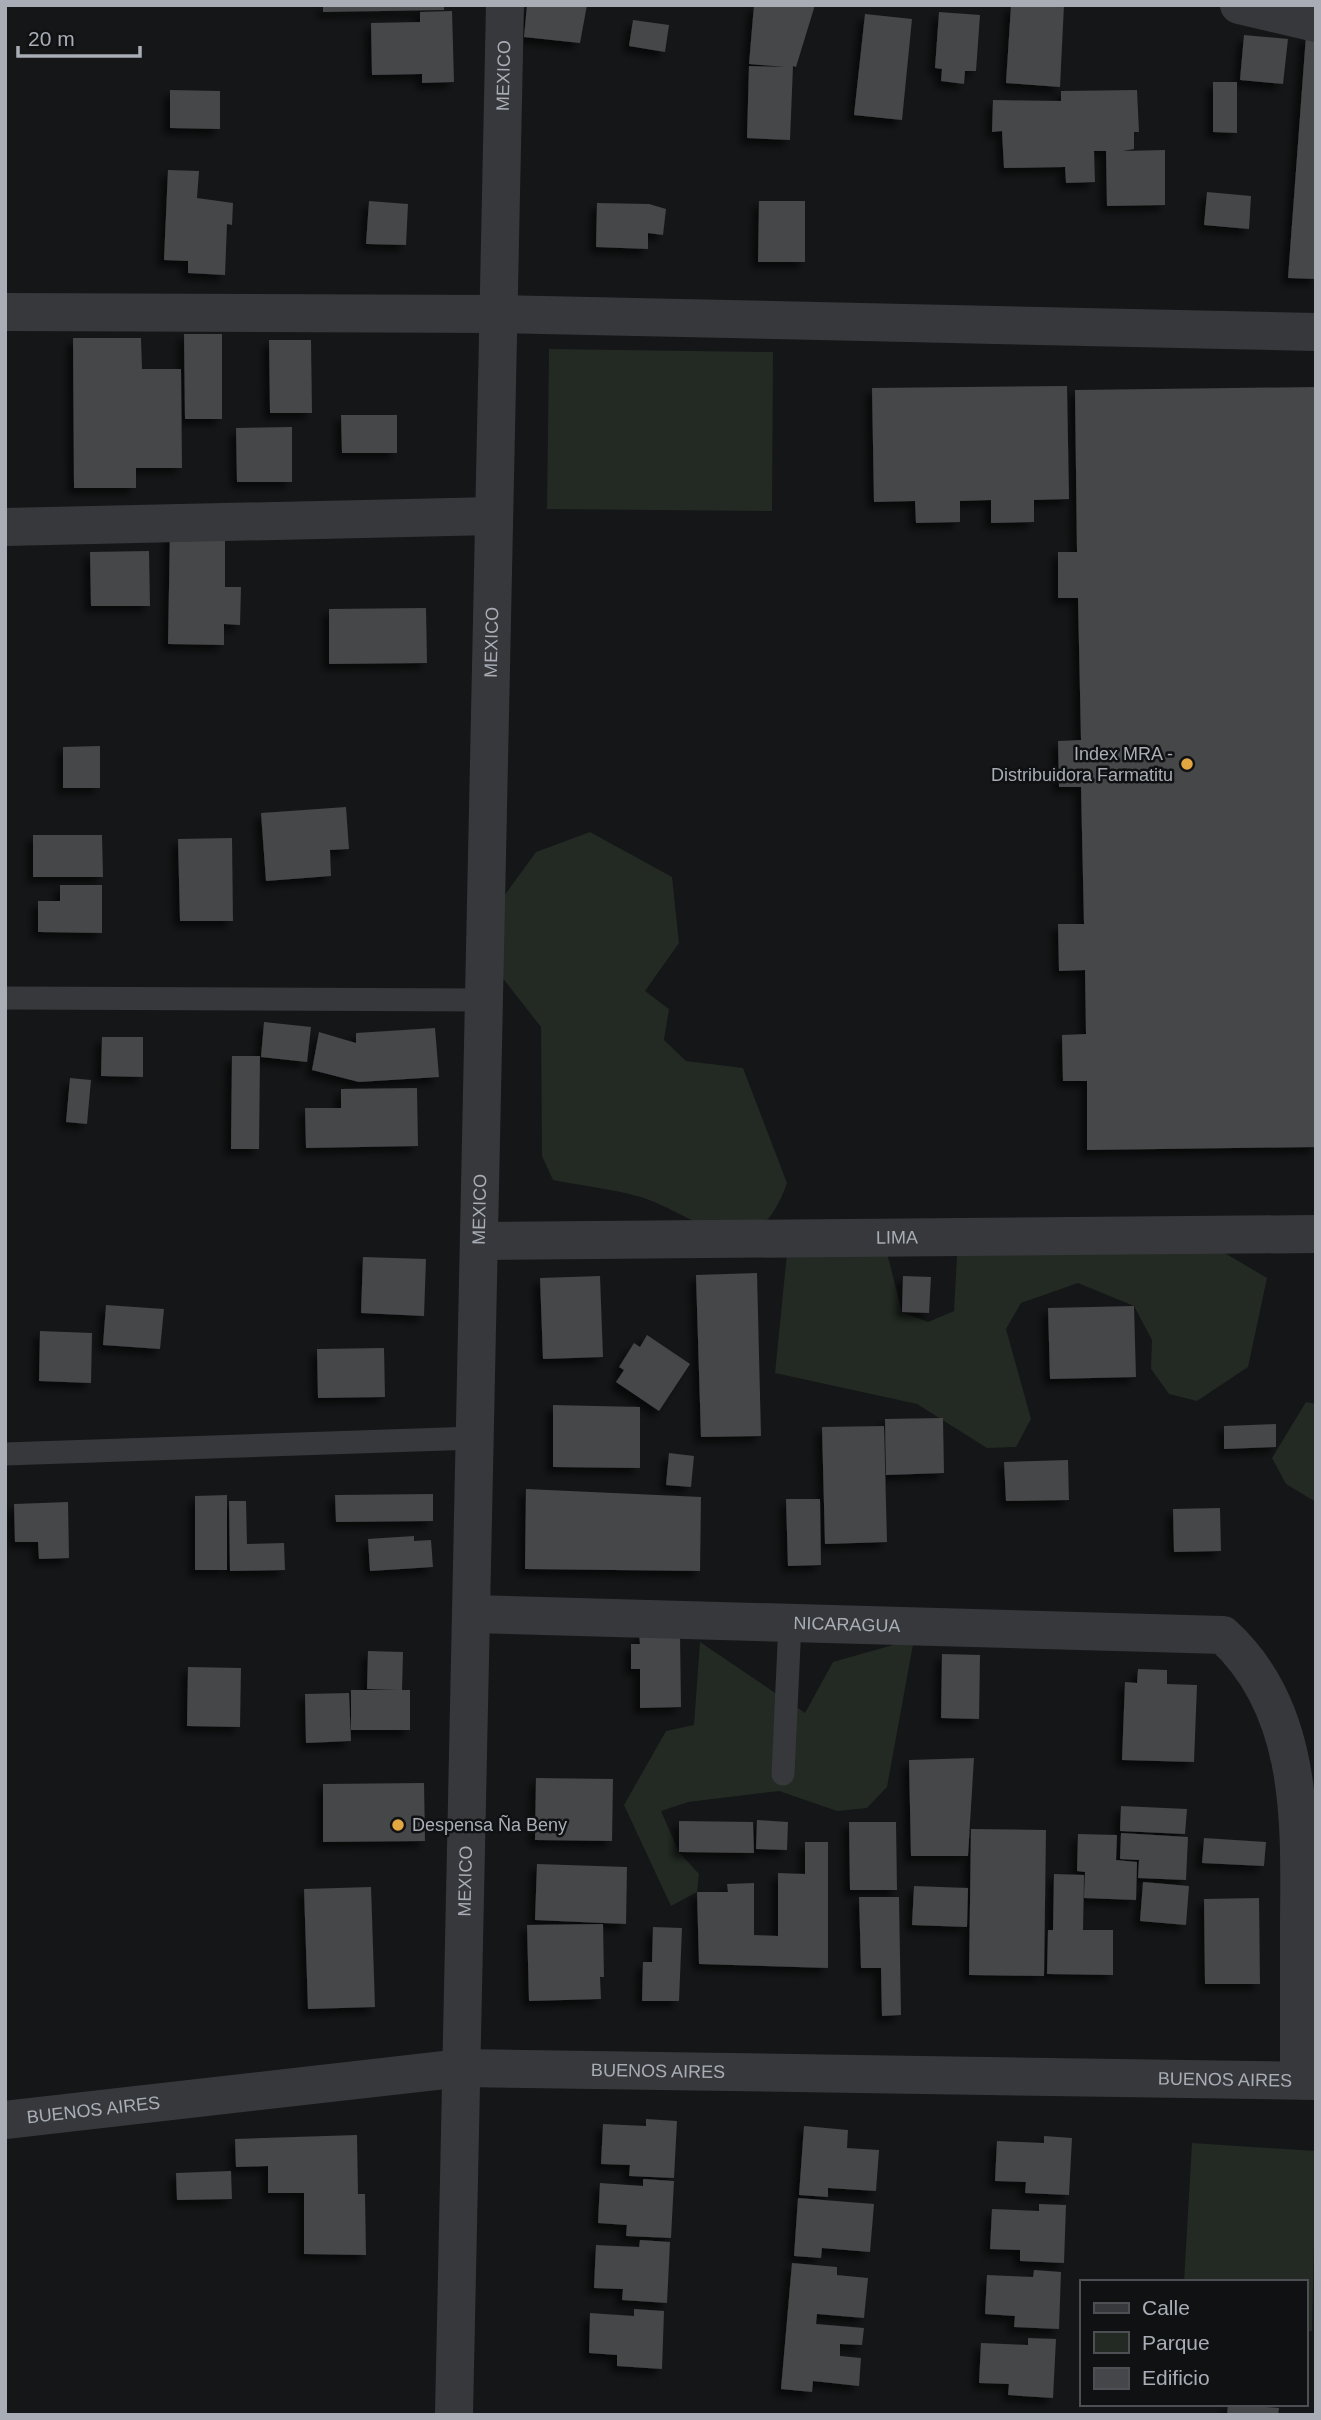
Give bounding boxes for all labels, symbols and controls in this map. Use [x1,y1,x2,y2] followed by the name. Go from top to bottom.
[18,14,140,58] scale bar
[28,27,75,50] text: 20 m
[493,40,514,111] street label: MEXICO
[481,607,502,678] street label: MEXICO
[991,744,1173,785] place label: Index MRA - Distribuidora Farmatitu
[1179,756,1195,772] marker: Index MRA - Distribuidora Farmatitu
[469,1174,490,1245] street label: MEXICO
[876,1227,918,1248] street label: LIMA
[793,1613,901,1636] street label: NICARAGUA
[412,1814,567,1835] place label: Despensa Ña Beny
[390,1817,406,1833] marker: Despensa Ña Beny
[455,1845,476,1917] street label: MEXICO
[591,2060,725,2082] street label: BUENOS AIRES
[1158,2069,1292,2091] street label: BUENOS AIRES
[26,2092,161,2127] street label: BUENOS AIRES
[1080,2280,1307,2406] legend
[1142,2296,1190,2319] text: Calle
[1142,2331,1210,2354] text: Parque
[1142,2366,1210,2389] text: Edificio

